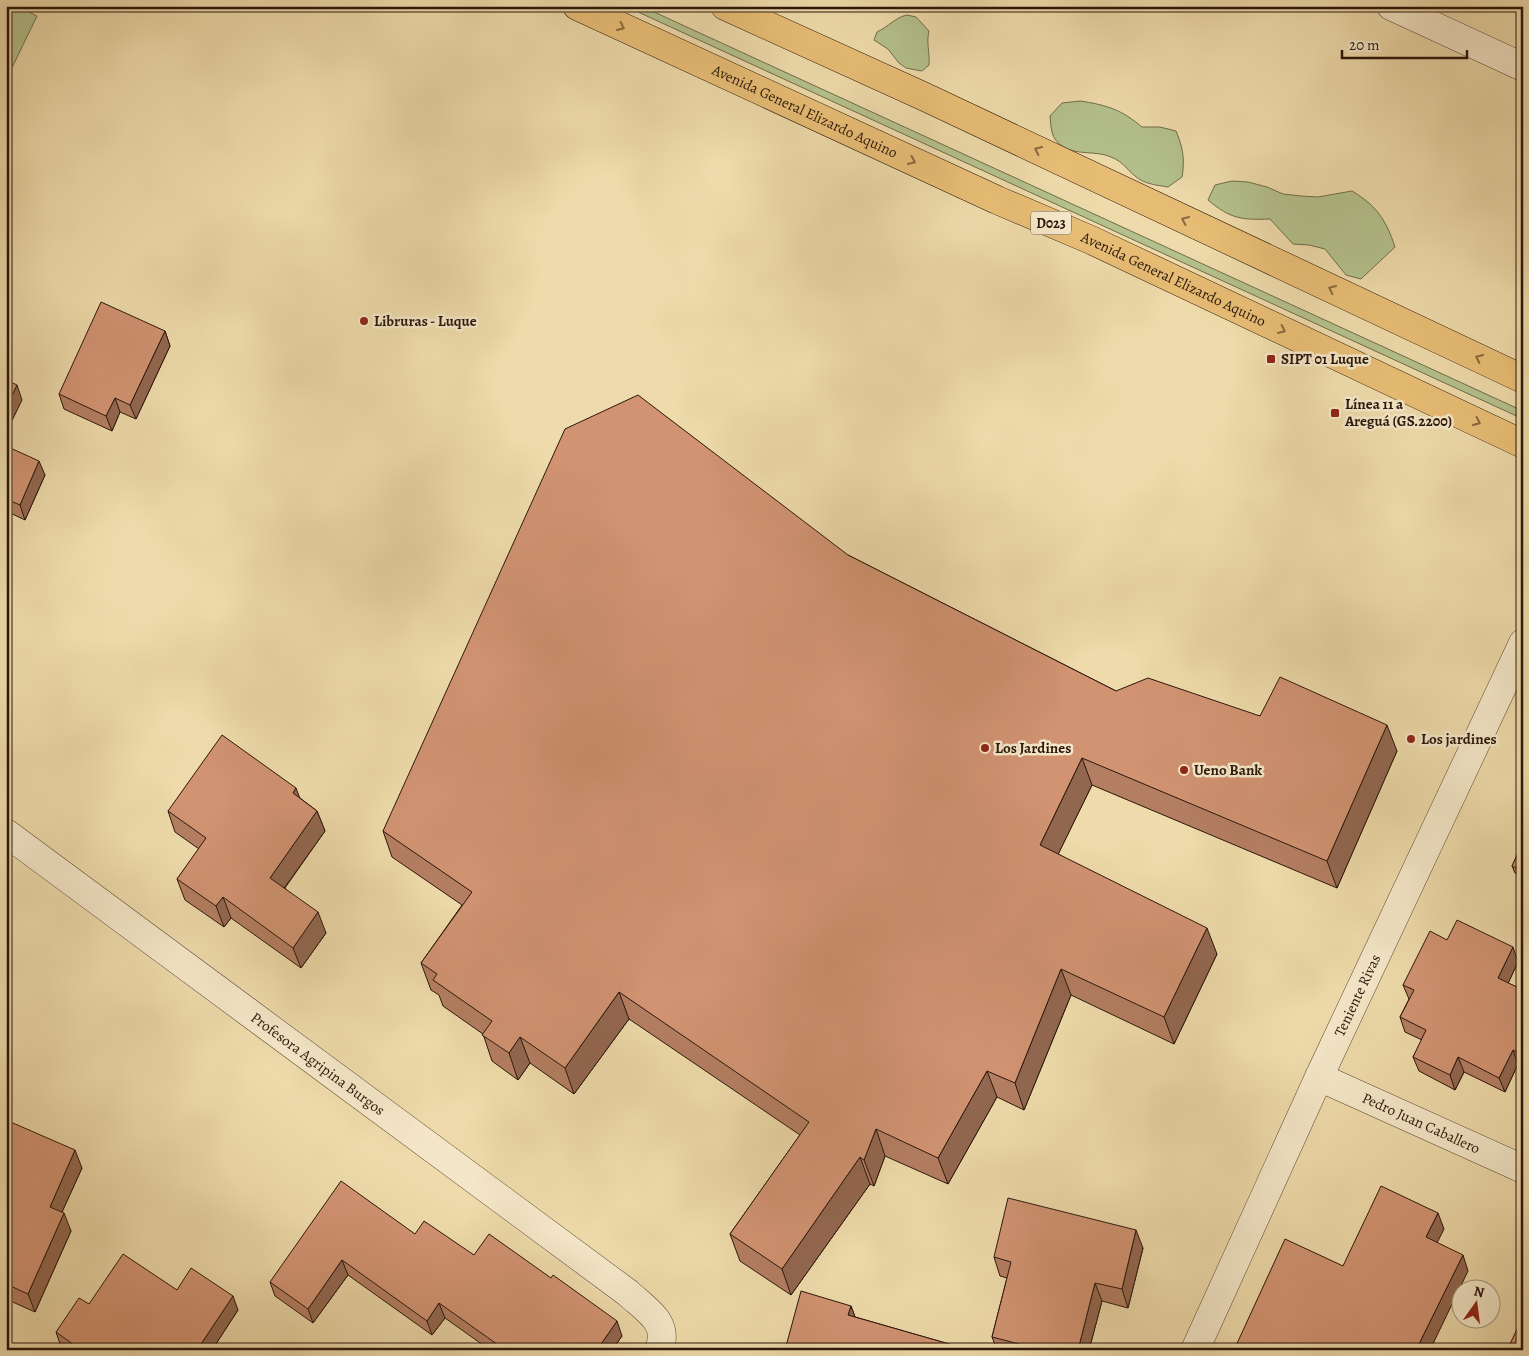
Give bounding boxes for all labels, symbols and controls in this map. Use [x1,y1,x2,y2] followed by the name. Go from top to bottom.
[616,20,625,31] one-way arrow
[1342,28,1466,60] scale bar
[1349,35,1380,55] text: 20 m
[708,59,901,163] street label: Avenida General Elizardo Aquino
[1034,146,1043,157] one-way arrow
[907,154,916,165] one-way arrow
[1031,212,1071,234] road number: D023
[1181,215,1190,226] one-way arrow
[1077,227,1269,331] street label: Avenida General Elizardo Aquino
[1328,285,1337,295] one-way arrow
[374,311,477,331] place label: Libruras - Luque
[358,315,370,327] marker: Libruras - Luque
[1277,324,1286,335] one-way arrow
[1281,349,1369,369] place label: SIPT 01 Luque
[1265,353,1277,365] marker: SIPT 01 Luque
[1475,354,1484,364] one-way arrow
[1344,394,1452,431] place label: Línea 11 a Areguá (GS.2200)
[1329,407,1341,419] marker: Línea 11 a Areguá (GS.2200)
[1472,416,1481,426] one-way arrow
[1421,729,1497,749] place label: Los jardines
[1405,733,1417,745] marker: Los jardines
[995,738,1071,758] place label: Los Jardines
[979,742,991,754] marker: Los Jardines
[1194,760,1262,780] place label: Ueno Bank
[1178,764,1190,776] marker: Ueno Bank
[1329,951,1385,1040] street label: Teniente Rivas
[247,1007,389,1120] street label: Profesora Agripina Burgos
[1359,1088,1483,1158] street label: Pedro Juan Caballero
[1452,1278,1502,1328] north arrow
[1472,1281,1486,1302] text: N

